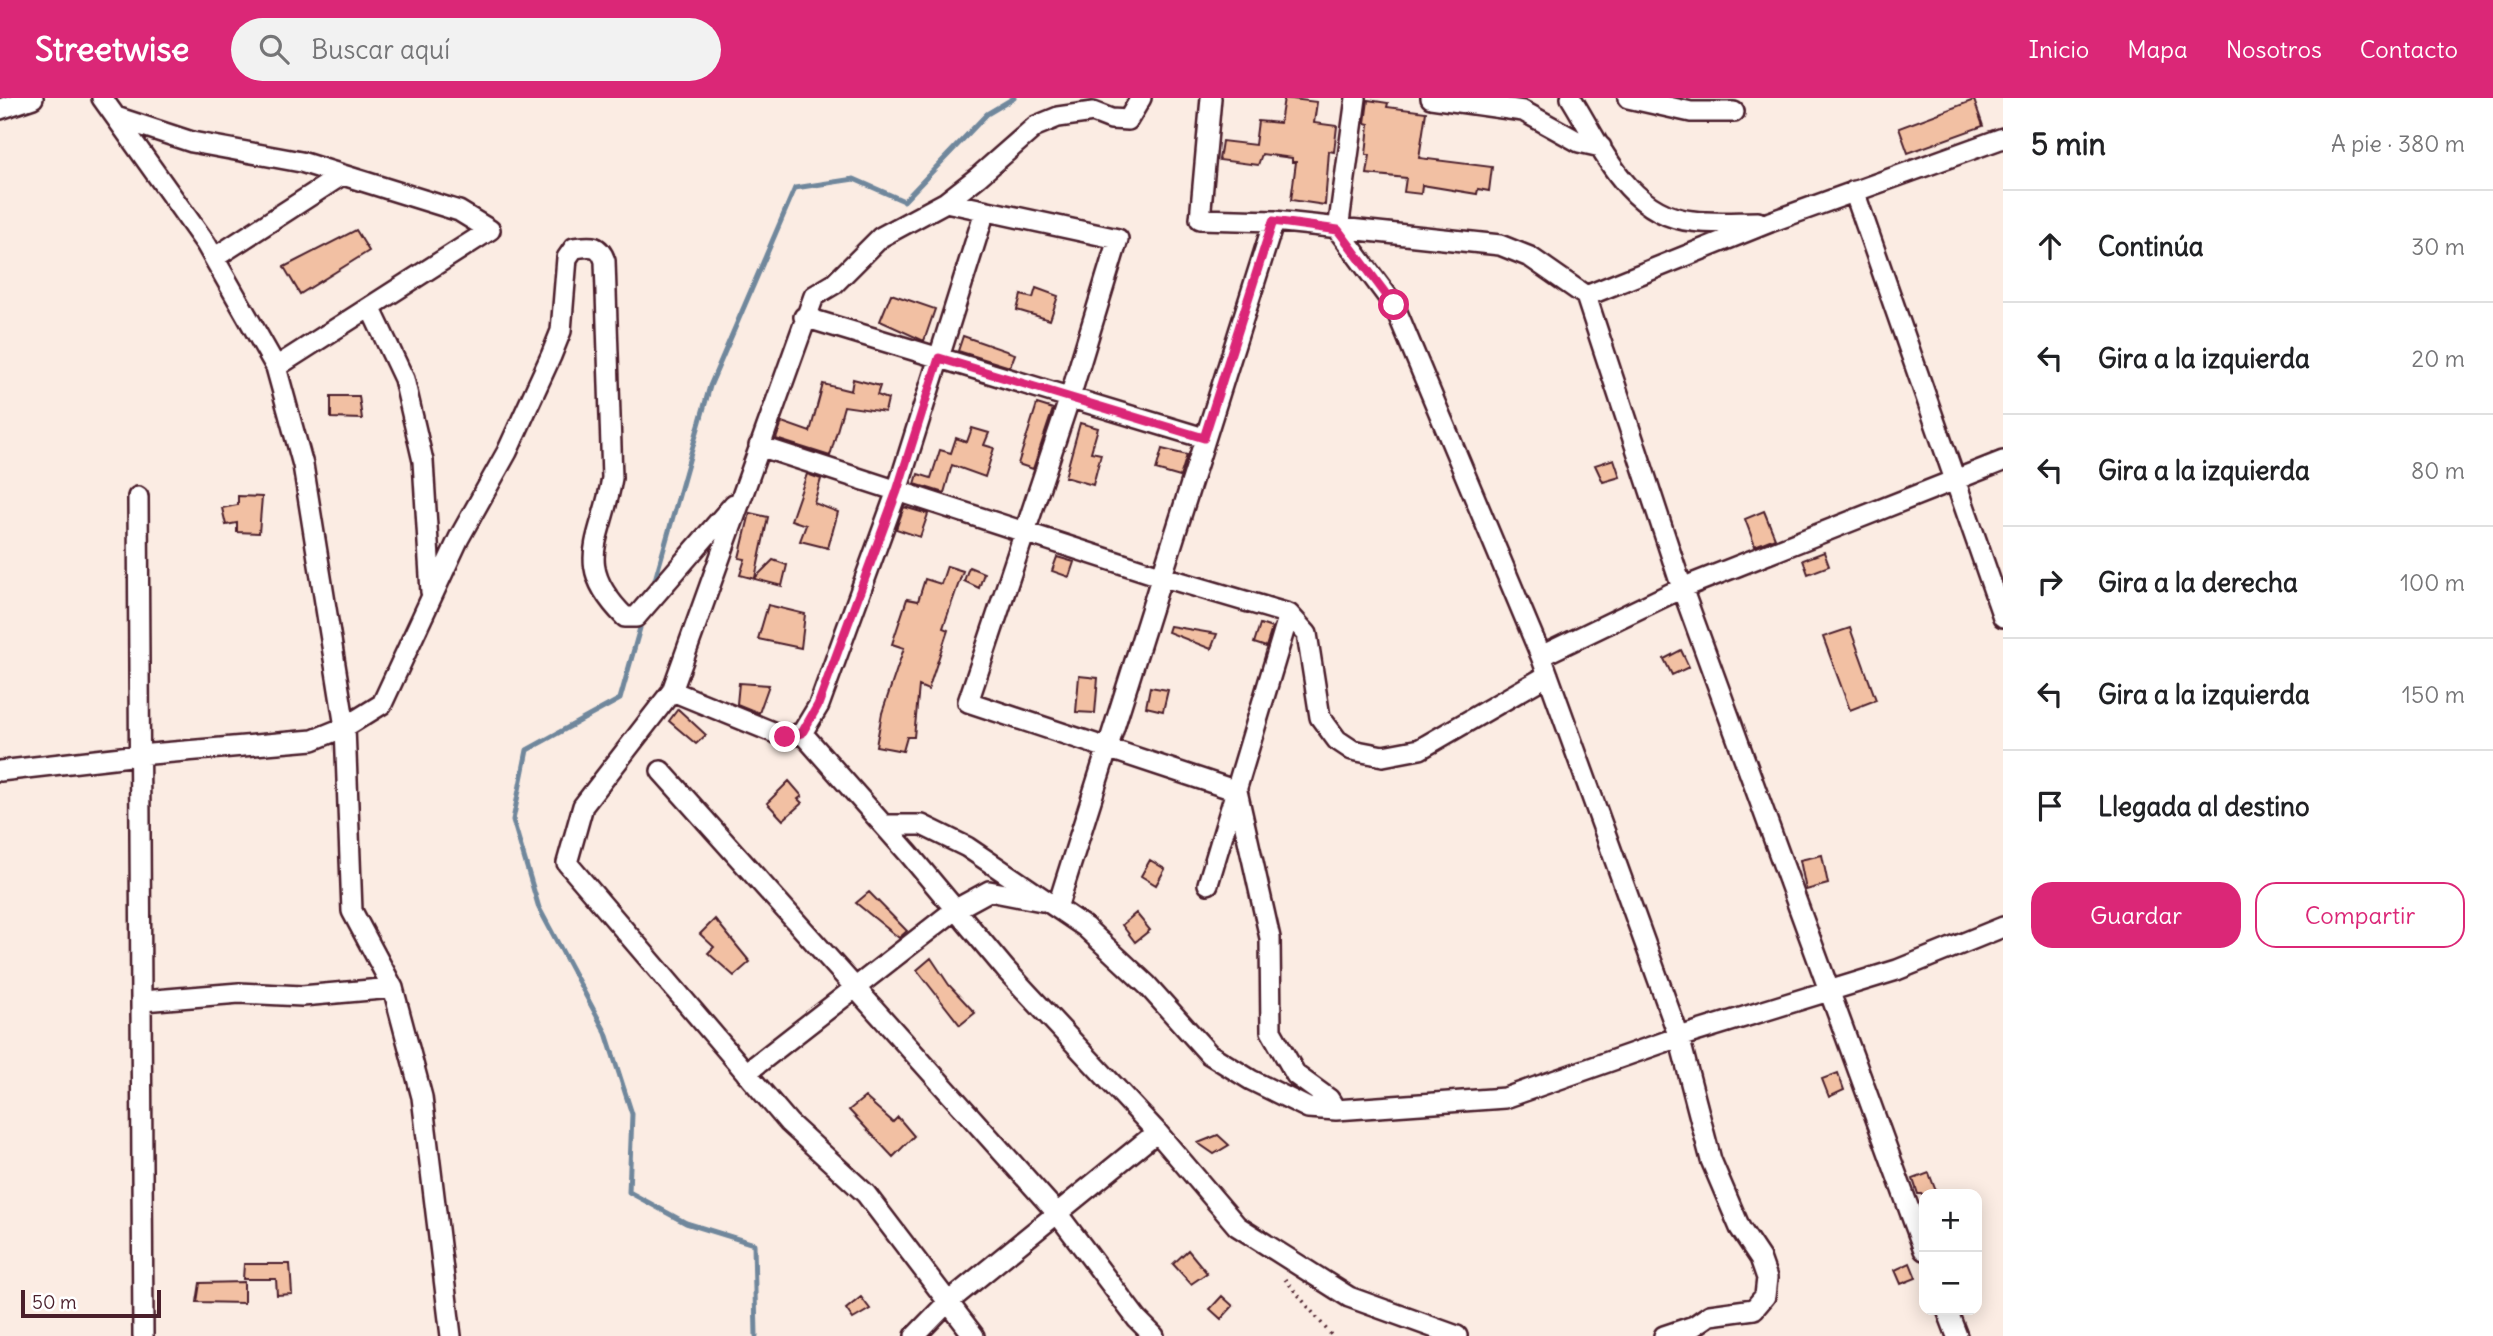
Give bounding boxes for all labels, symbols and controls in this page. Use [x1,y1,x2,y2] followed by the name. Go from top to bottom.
[231,18,721,81] search box
[35,28,189,70] text: Streetwise
[255,30,293,68] icon: search
[311,33,450,66] text: Buscar aquí
[2029,34,2089,64] text: Inicio
[2127,34,2188,64] text: Mapa
[2226,34,2322,64] text: Nosotros
[2360,34,2458,64] text: Contacto
[2031,125,2106,163] text: 5 min
[2331,129,2465,158] text: A pie · 380 m
[2031,227,2069,265] icon: ahead
[2098,230,2204,263] text: Continúa
[2411,232,2465,261] text: 30 m
[1378,289,1409,320] route start
[2031,339,2069,377] icon: left
[2098,342,2310,375] text: Gira a la izquierda
[2412,344,2465,373] text: 20 m
[2031,451,2069,489] icon: left
[2098,454,2310,487] text: Gira a la izquierda
[2411,456,2465,485] text: 80 m
[2031,563,2069,601] icon: right
[2098,566,2298,599] text: Gira a la derecha
[2400,568,2465,597] text: 100 m
[2031,675,2069,713] icon: left
[2098,678,2310,711] text: Gira a la izquierda
[2402,680,2465,709] text: 150 m
[769,721,800,752] route end
[2031,787,2069,825] icon: arrive
[2098,790,2310,823] text: Llegada al destino
[2031,882,2241,948] button: Guardar
[2255,882,2465,948] button: Compartir
[1919,1189,1982,1315] map controls
[1919,1189,1982,1252] button: +
[1919,1252,1982,1315] button: −
[21,1287,161,1319] scale bar
[32,1290,77,1314] text: 50 m

